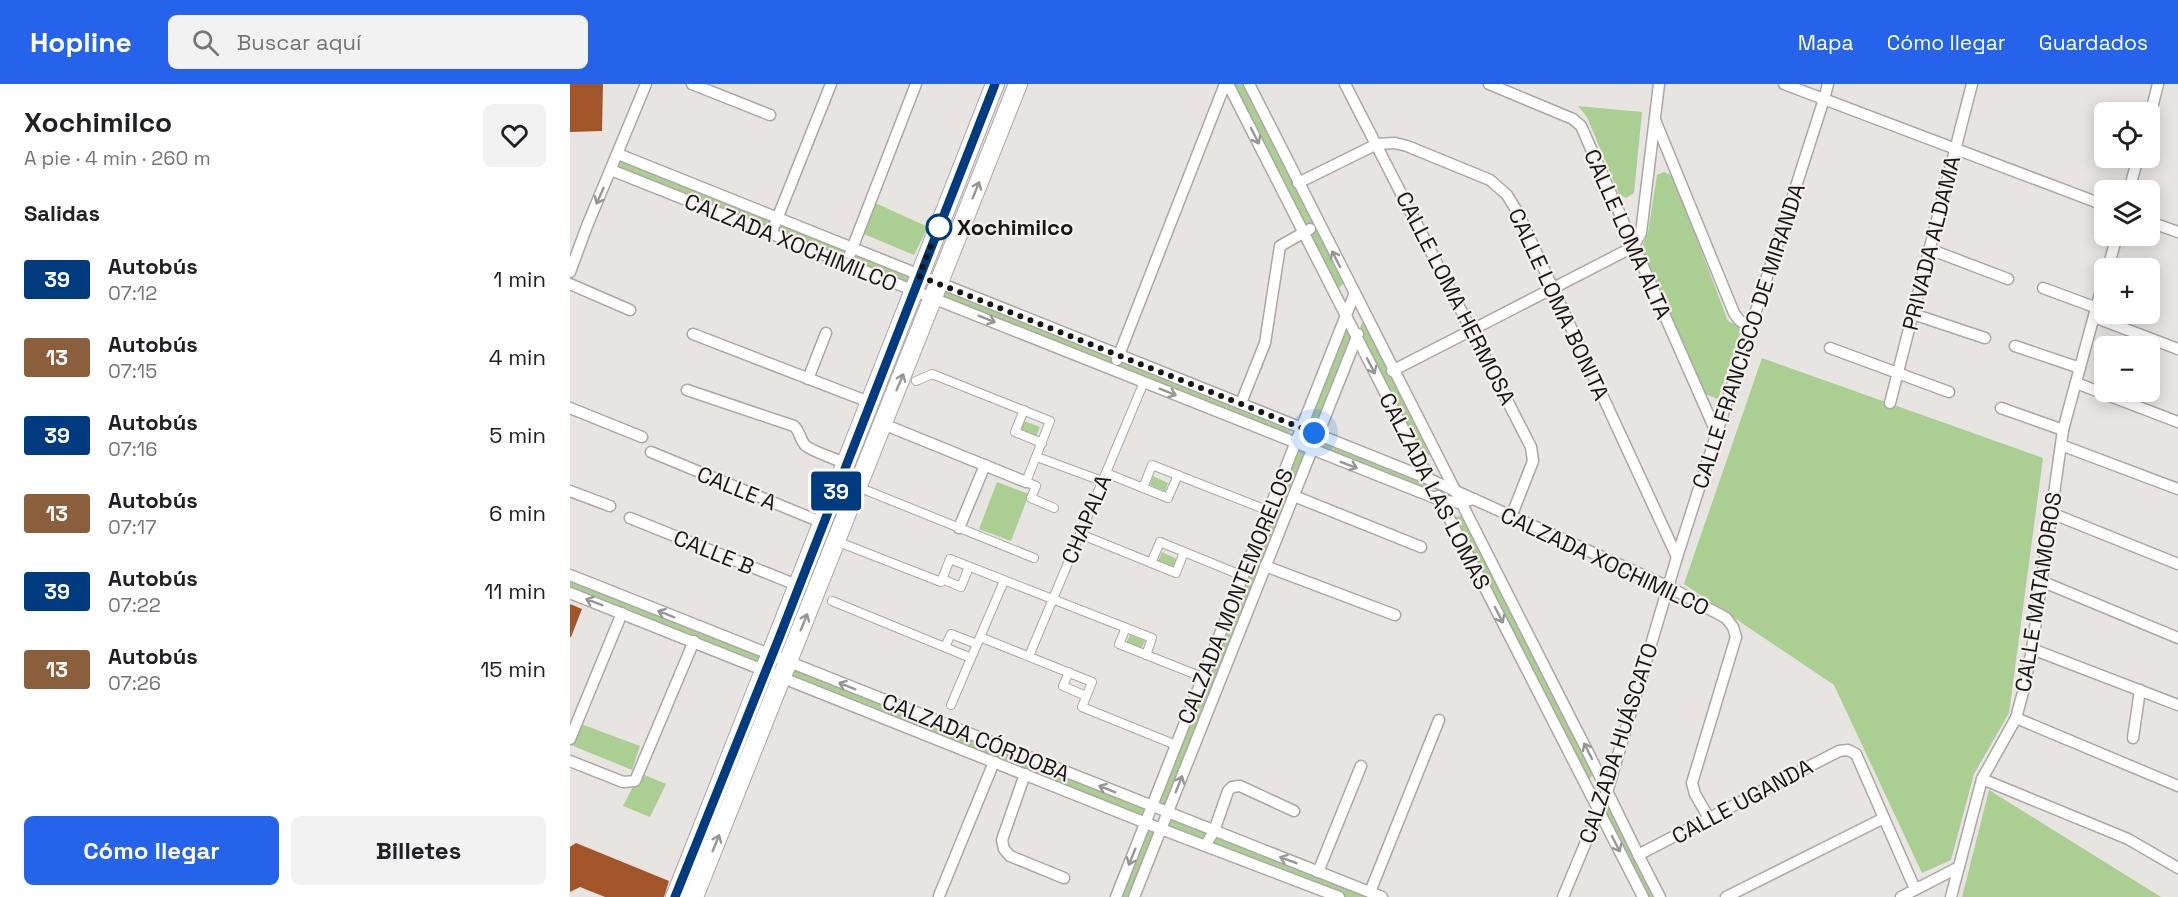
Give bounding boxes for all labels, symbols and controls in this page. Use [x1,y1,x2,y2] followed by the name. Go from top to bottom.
[168,15,588,69] search box
[30,24,132,60] text: Hopline
[189,26,222,59] icon: search
[237,28,361,56] text: Buscar aquí
[1798,29,1854,56] text: Mapa
[1887,29,2006,56] text: Cómo llegar
[2039,29,2148,56] text: Guardados
[2094,102,2160,402] map controls
[2094,102,2160,168] button: locate
[24,104,172,140] text: Xochimilco
[483,104,546,167] button: heart
[1249,127,1261,144] one-way arrow
[24,145,211,171] text: A pie · 4 min · 260 m
[1578,145,1678,324] street label: CALLE LOMA ALTA
[1896,153,1966,333] street label: PRIVADA ALDAMA
[1685,180,1811,492] street label: CALLE FRANCISCO DE MIRANDA
[2094,180,2160,246] button: layers
[971,181,982,200] one-way arrow
[1390,186,1522,410] street label: CALLE LOMA HERMOSA
[594,187,605,205] one-way arrow
[681,187,901,297] street label: CALZADA XOCHIMILCO
[24,199,100,227] text: Salidas
[1502,203,1616,405] street label: CALLE LOMA BONITA
[957,213,1073,241] place label: Xochimilco
[926,214,952,240] marker: Xochimilco
[1330,251,1341,269] one-way arrow
[108,252,198,280] text: Autobús
[2094,258,2160,324] button: +
[493,265,546,293] text: 1 min
[44,266,70,293] text: 39
[108,280,157,306] text: 07:12
[978,314,996,325] one-way arrow
[108,330,198,358] text: Autobús
[2094,336,2160,402] button: −
[489,343,546,371] text: 4 min
[46,344,68,371] text: 13
[1366,357,1378,375] one-way arrow
[108,358,157,384] text: 07:15
[895,374,906,392] one-way arrow
[1158,387,1177,398] one-way arrow
[1373,388,1497,594] street label: CALZADA LAS LOMAS
[108,408,198,436] text: Autobús
[1299,418,1329,448] your location
[489,421,546,449] text: 5 min
[44,422,70,449] text: 39
[108,436,157,462] text: 07:16
[693,459,781,517] street label: CALLE A
[1339,460,1358,471] one-way arrow
[1171,464,1299,728] street label: CALZADA MONTEMORELOS
[1055,470,1117,568] street label: CHAPALA
[809,472,863,510] line badge: 39
[823,478,849,505] text: 39
[108,486,198,514] text: Autobús
[2008,490,2068,694] street label: CALLE MATAMOROS
[489,499,546,527] text: 6 min
[46,500,68,527] text: 13
[1496,500,1714,622] street label: CALZADA XOCHIMILCO
[108,514,156,540] text: 07:17
[670,523,758,581] street label: CALLE B
[108,564,198,592] text: Autobús
[484,577,546,605] text: 11 min
[44,578,70,605] text: 39
[108,592,161,618] text: 07:22
[586,596,604,607] one-way arrow
[1493,605,1505,623] one-way arrow
[658,608,676,619] one-way arrow
[799,613,810,632] one-way arrow
[1572,639,1664,847] street label: CALZADA HUÁSCATO
[108,642,198,670] text: Autobús
[480,655,546,683] text: 15 min
[46,656,68,683] text: 13
[108,670,161,696] text: 07:26
[839,680,857,691] one-way arrow
[878,687,1074,787] street label: CALZADA CÓRDOBA
[1582,742,1593,760] one-way arrow
[1667,752,1817,850] street label: CALLE UGANDA
[1174,775,1185,794] one-way arrow
[1098,783,1117,794] one-way arrow
[24,816,279,885] button: Cómo llegar
[291,816,546,885] button: Billetes
[711,834,722,852] one-way arrow
[1611,835,1622,853] one-way arrow
[1126,847,1137,866] one-way arrow
[1279,854,1298,865] one-way arrow

